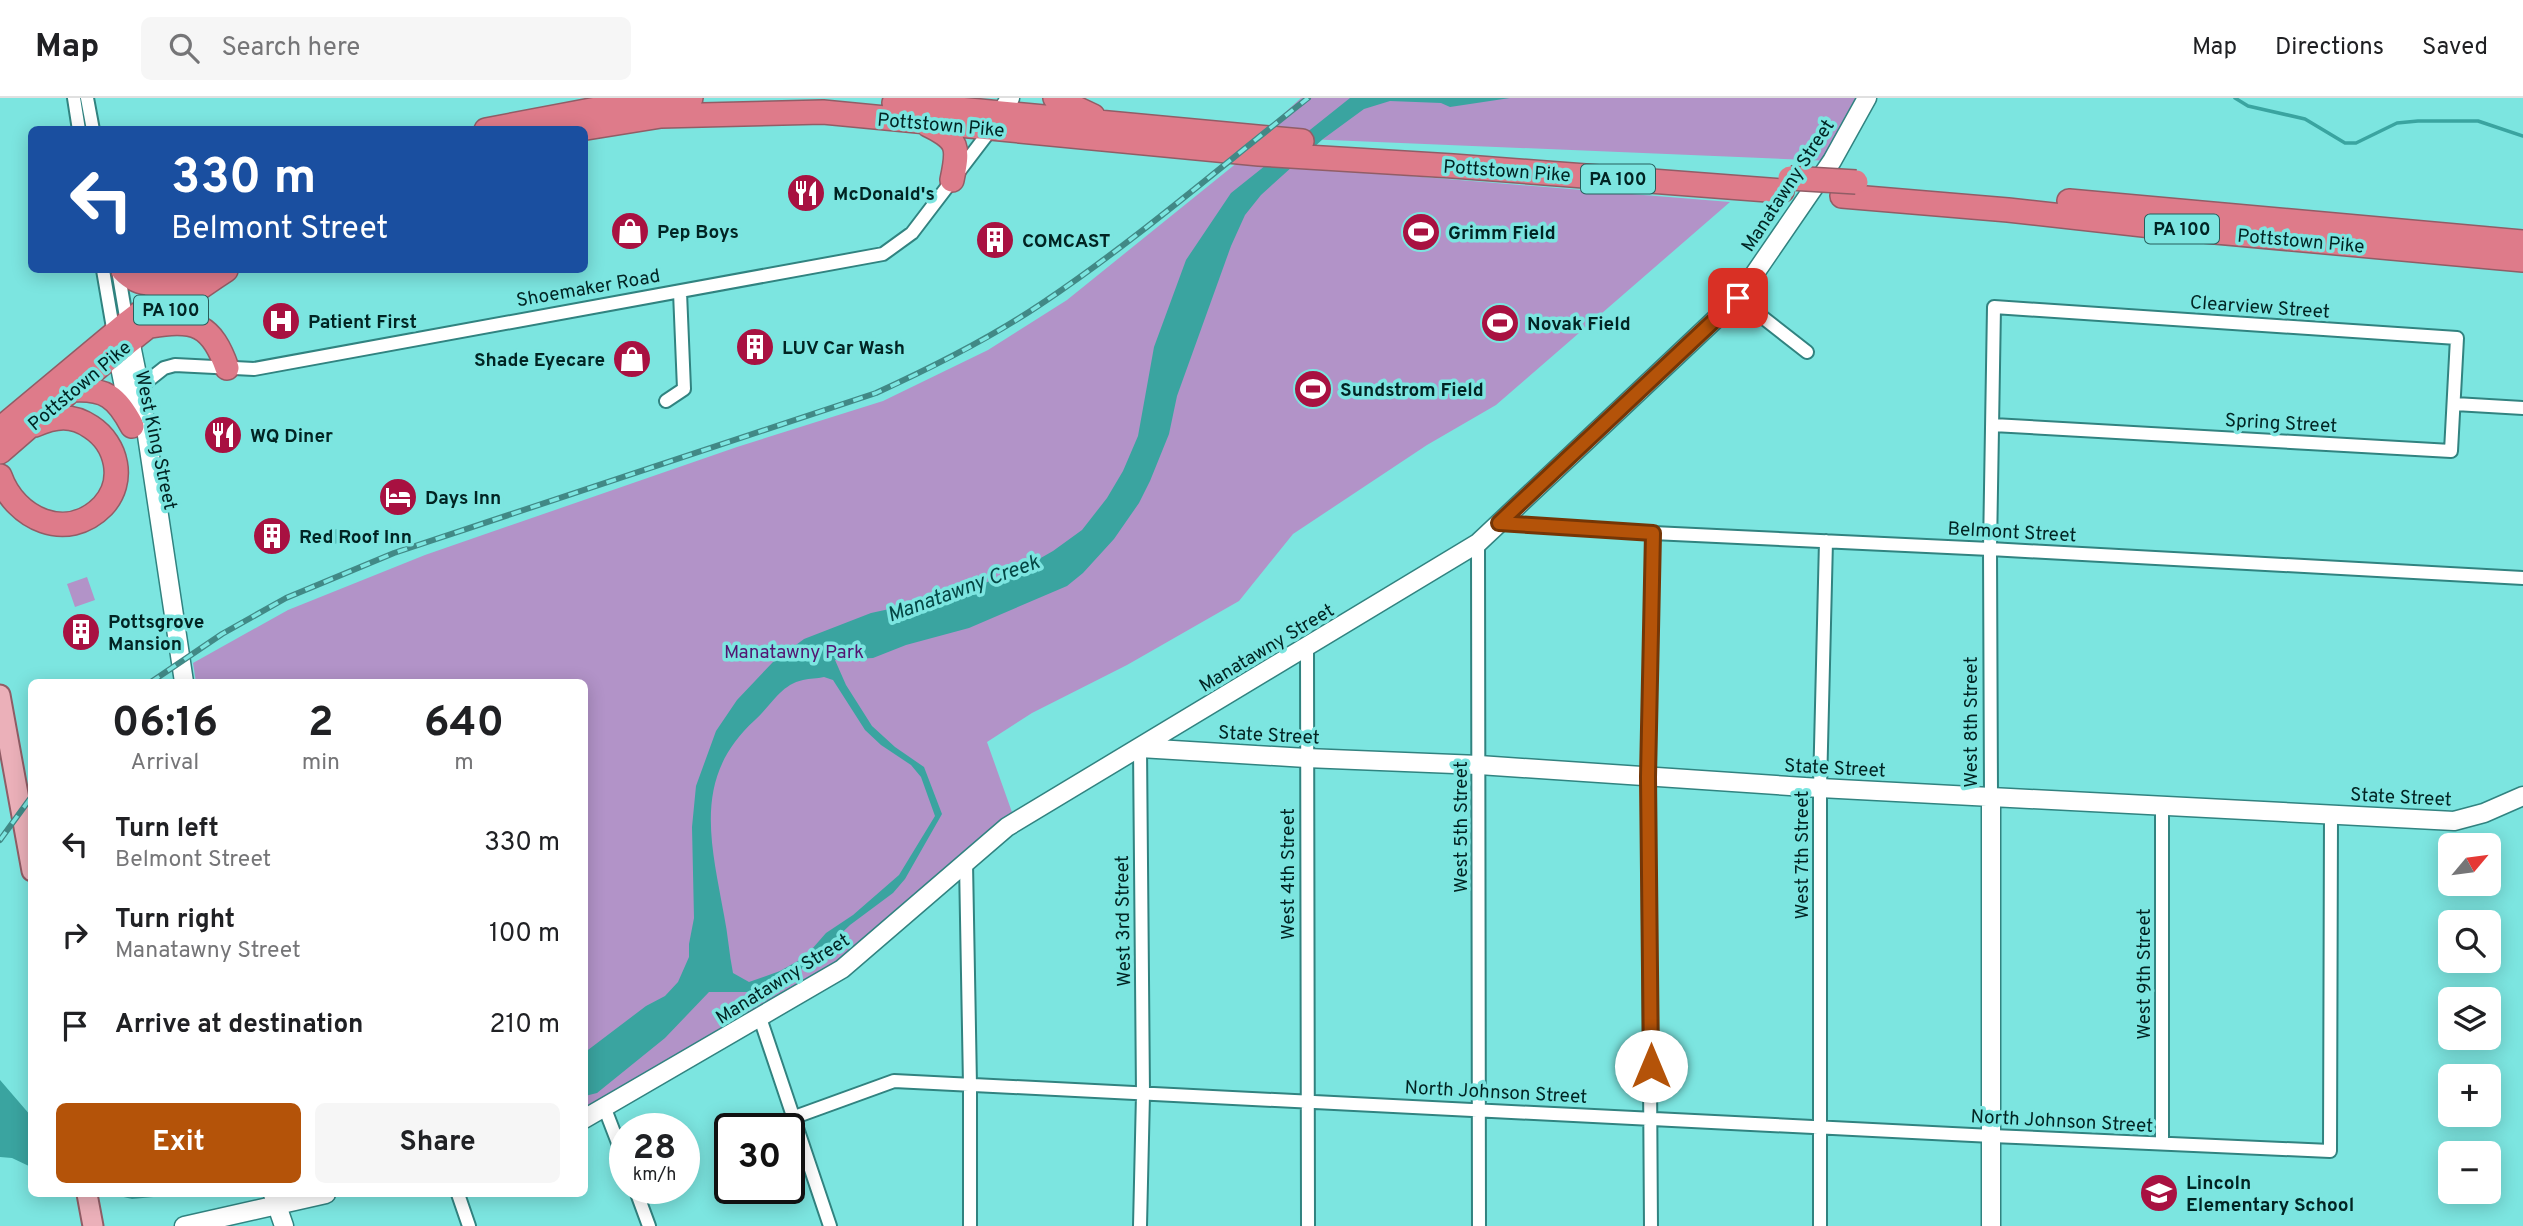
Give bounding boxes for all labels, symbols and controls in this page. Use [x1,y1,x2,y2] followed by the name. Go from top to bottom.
[141,17,631,80] search box
[35,27,99,69] text: Map
[165,29,203,67] icon: search
[221,32,360,65] text: Search here
[2192,33,2237,63] text: Map
[2275,33,2384,63] text: Directions
[2422,33,2488,63] text: Saved
[876,108,1006,144] street label: Pottstown Pike
[1737,115,1840,257] street label: Manatawny Street
[171,149,316,211] text: 330 m
[56,154,147,245] icon: left
[1442,156,1571,188] street label: Pottstown Pike
[1581,164,1655,194] road number: PA 100
[785,172,827,214] restaurant icon: McDonald's
[833,183,935,207] place label: McDonald's
[171,210,388,250] text: Belmont Street
[609,210,651,252] shop icon: Pep Boys
[1400,211,1442,253] sports icon: Grimm Field
[2145,214,2219,244] road number: PA 100
[974,219,1016,261] building icon: COMCAST
[657,221,739,245] place label: Pep Boys
[1448,222,1556,246] place label: Grimm Field
[2236,224,2366,260] street label: Pottstown Pike
[1022,230,1111,254] place label: COMCAST
[515,265,662,313] street label: Shoemaker Road
[1708,268,1768,328] pin
[1719,279,1757,317] icon: arrive
[2189,291,2331,325] street label: Clearview Street
[134,295,208,324] road number: PA 100
[260,300,302,342] hospital icon: Patient First
[1479,302,1521,344] sports icon: Novak Field
[308,311,417,335] place label: Patient First
[1527,313,1631,337] place label: Novak Field
[734,326,776,368] building icon: LUV Car Wash
[24,336,137,437] street label: Pottstown Pike
[782,337,905,361] place label: LUV Car Wash
[611,338,653,380] shop icon: Shade Eyecare
[474,349,605,373] place label: Shade Eyecare
[1292,368,1334,410] sports icon: Sundstrom Field
[129,369,182,512] street label: West King Street
[1340,379,1484,403] place label: Sundstrom Field
[2224,409,2338,439] street label: Spring Street
[202,414,244,456] restaurant icon: WQ Diner
[250,425,333,449] place label: WQ Diner
[377,476,419,518] hotel icon: Days Inn
[425,487,501,511] place label: Days Inn
[251,515,293,557] building icon: Red Roof Inn
[1947,518,2077,548] street label: Belmont Street
[299,526,412,550] place label: Red Roof Inn
[884,549,1044,629] water label: Manatawny Creek
[1195,599,1339,698] street label: Manatawny Street
[60,611,102,653] building icon: Pottsgrove Mansion
[108,611,204,657] place label: Pottsgrove Mansion
[724,641,864,665] park label: Manatawny Park
[1960,656,1984,788] street label: West 8th Street
[112,698,218,751] text: 06:16
[308,698,334,751] text: 2
[424,698,504,751] text: 640
[1217,721,1320,751] street label: State Street
[131,749,199,778] text: Arrival
[302,749,340,778] text: min
[454,749,474,778] text: m
[1783,754,1886,784] street label: State Street
[1450,761,1474,893] street label: West 5th Street
[2349,783,2452,813] street label: State Street
[1791,791,1815,919] street label: West 7th Street
[1277,808,1301,940] street label: West 4th Street
[115,813,219,846] text: Turn left
[56,825,94,863] icon: left
[484,827,560,860] text: 330 m
[2438,833,2501,896] north arrow
[2438,833,2501,1204] map controls
[115,846,271,875] text: Belmont Street
[1111,855,1137,987] street label: West 3rd Street
[115,904,235,937] text: Turn right
[2133,908,2157,1040] street label: West 9th Street
[2438,910,2501,973] button: search
[56,916,94,954] icon: right
[489,918,560,951] text: 100 m
[712,929,854,1030] street label: Manatawny Street
[115,937,301,966] text: Manatawny Street
[2438,987,2501,1050] button: layers
[56,1007,94,1045] icon: arrive
[115,1009,363,1042] text: Arrive at destination
[490,1009,560,1042] text: 210 m
[1614,1029,1688,1103] position arrow
[2438,1064,2501,1127] button: +
[1404,1076,1588,1110] street label: North Johnson Street
[56,1103,301,1183] button: Exit
[315,1103,560,1183] button: Share
[1970,1105,2154,1139] street label: North Johnson Street
[714,1113,805,1204] speed limit sign: 30
[633,1127,676,1171] text: 28
[2438,1141,2501,1204] button: −
[633,1164,676,1187] text: km/h
[2138,1172,2180,1214] school or university icon: Lincoln Elementary School
[2186,1172,2354,1218] place label: Lincoln Elementary School

